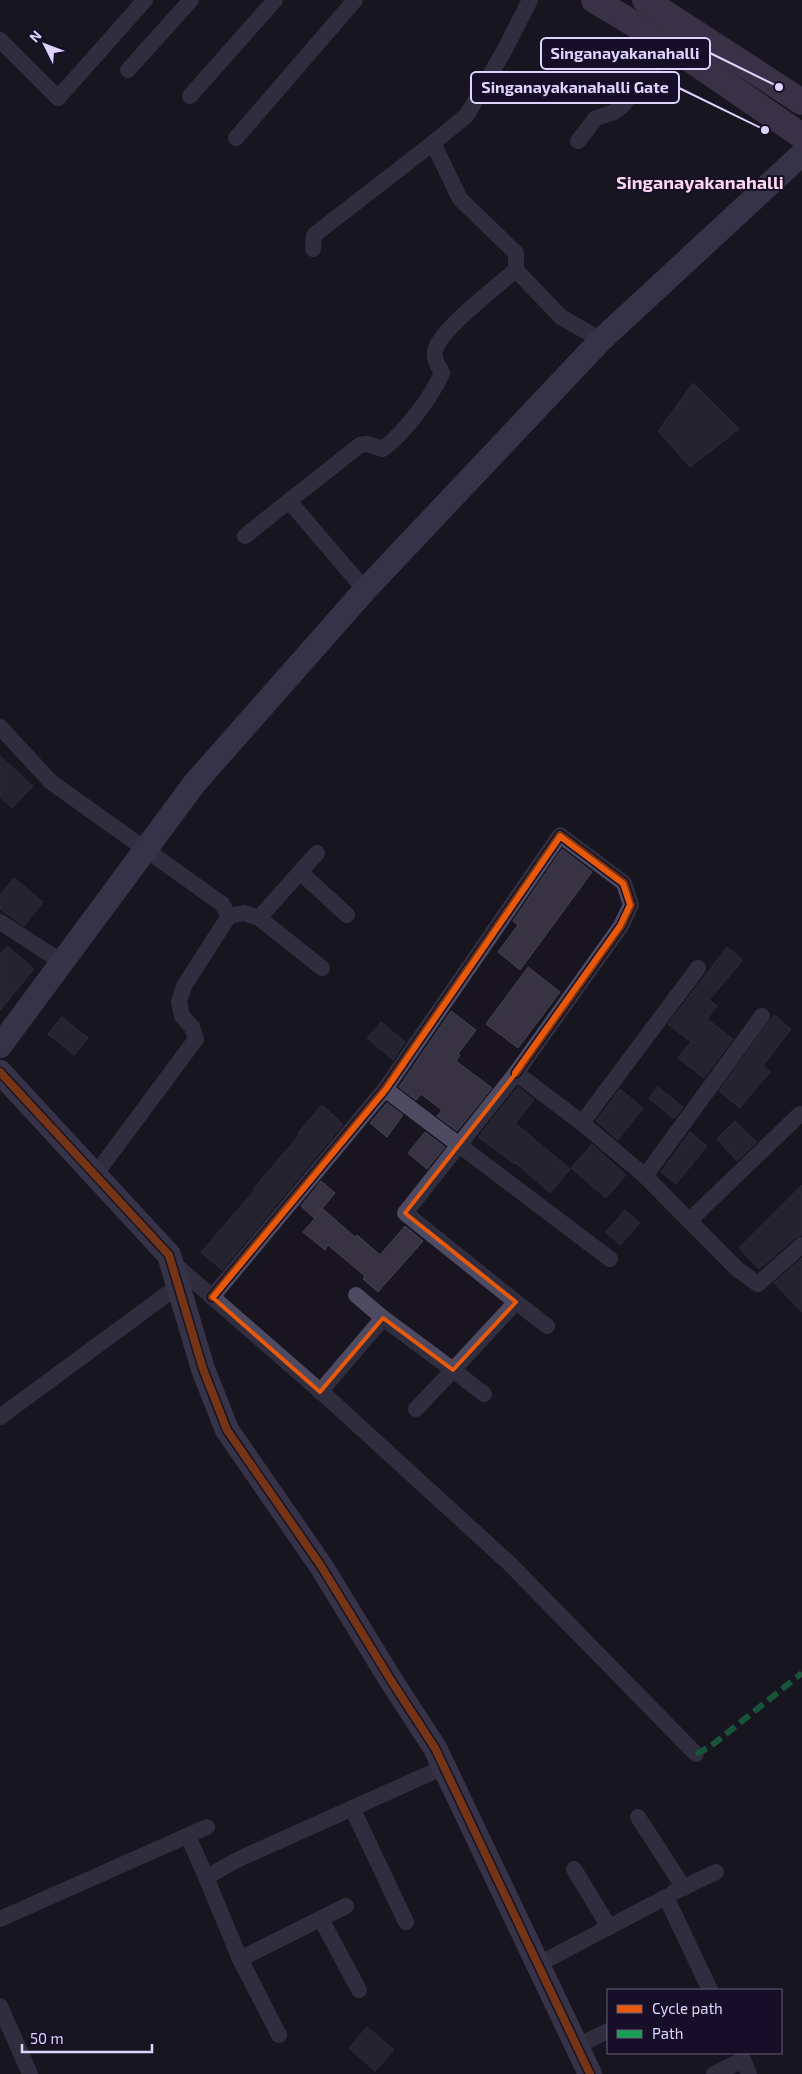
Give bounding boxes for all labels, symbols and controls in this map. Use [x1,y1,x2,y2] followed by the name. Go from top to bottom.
[20,20,70,70] north arrow
[25,27,45,45] text: N
[541,38,710,69] callout: Singanayakanahalli
[551,43,699,63] text: Singanayakanahalli
[471,72,679,103] callout: Singanayakanahalli Gate
[481,77,669,97] text: Singanayakanahalli Gate
[616,171,784,193] district label: Singanayakanahalli
[607,1989,782,2054] legend
[652,1999,723,2017] text: Cycle path
[22,2022,152,2054] scale bar
[652,2024,683,2042] text: Path
[30,2029,64,2047] text: 50 m

